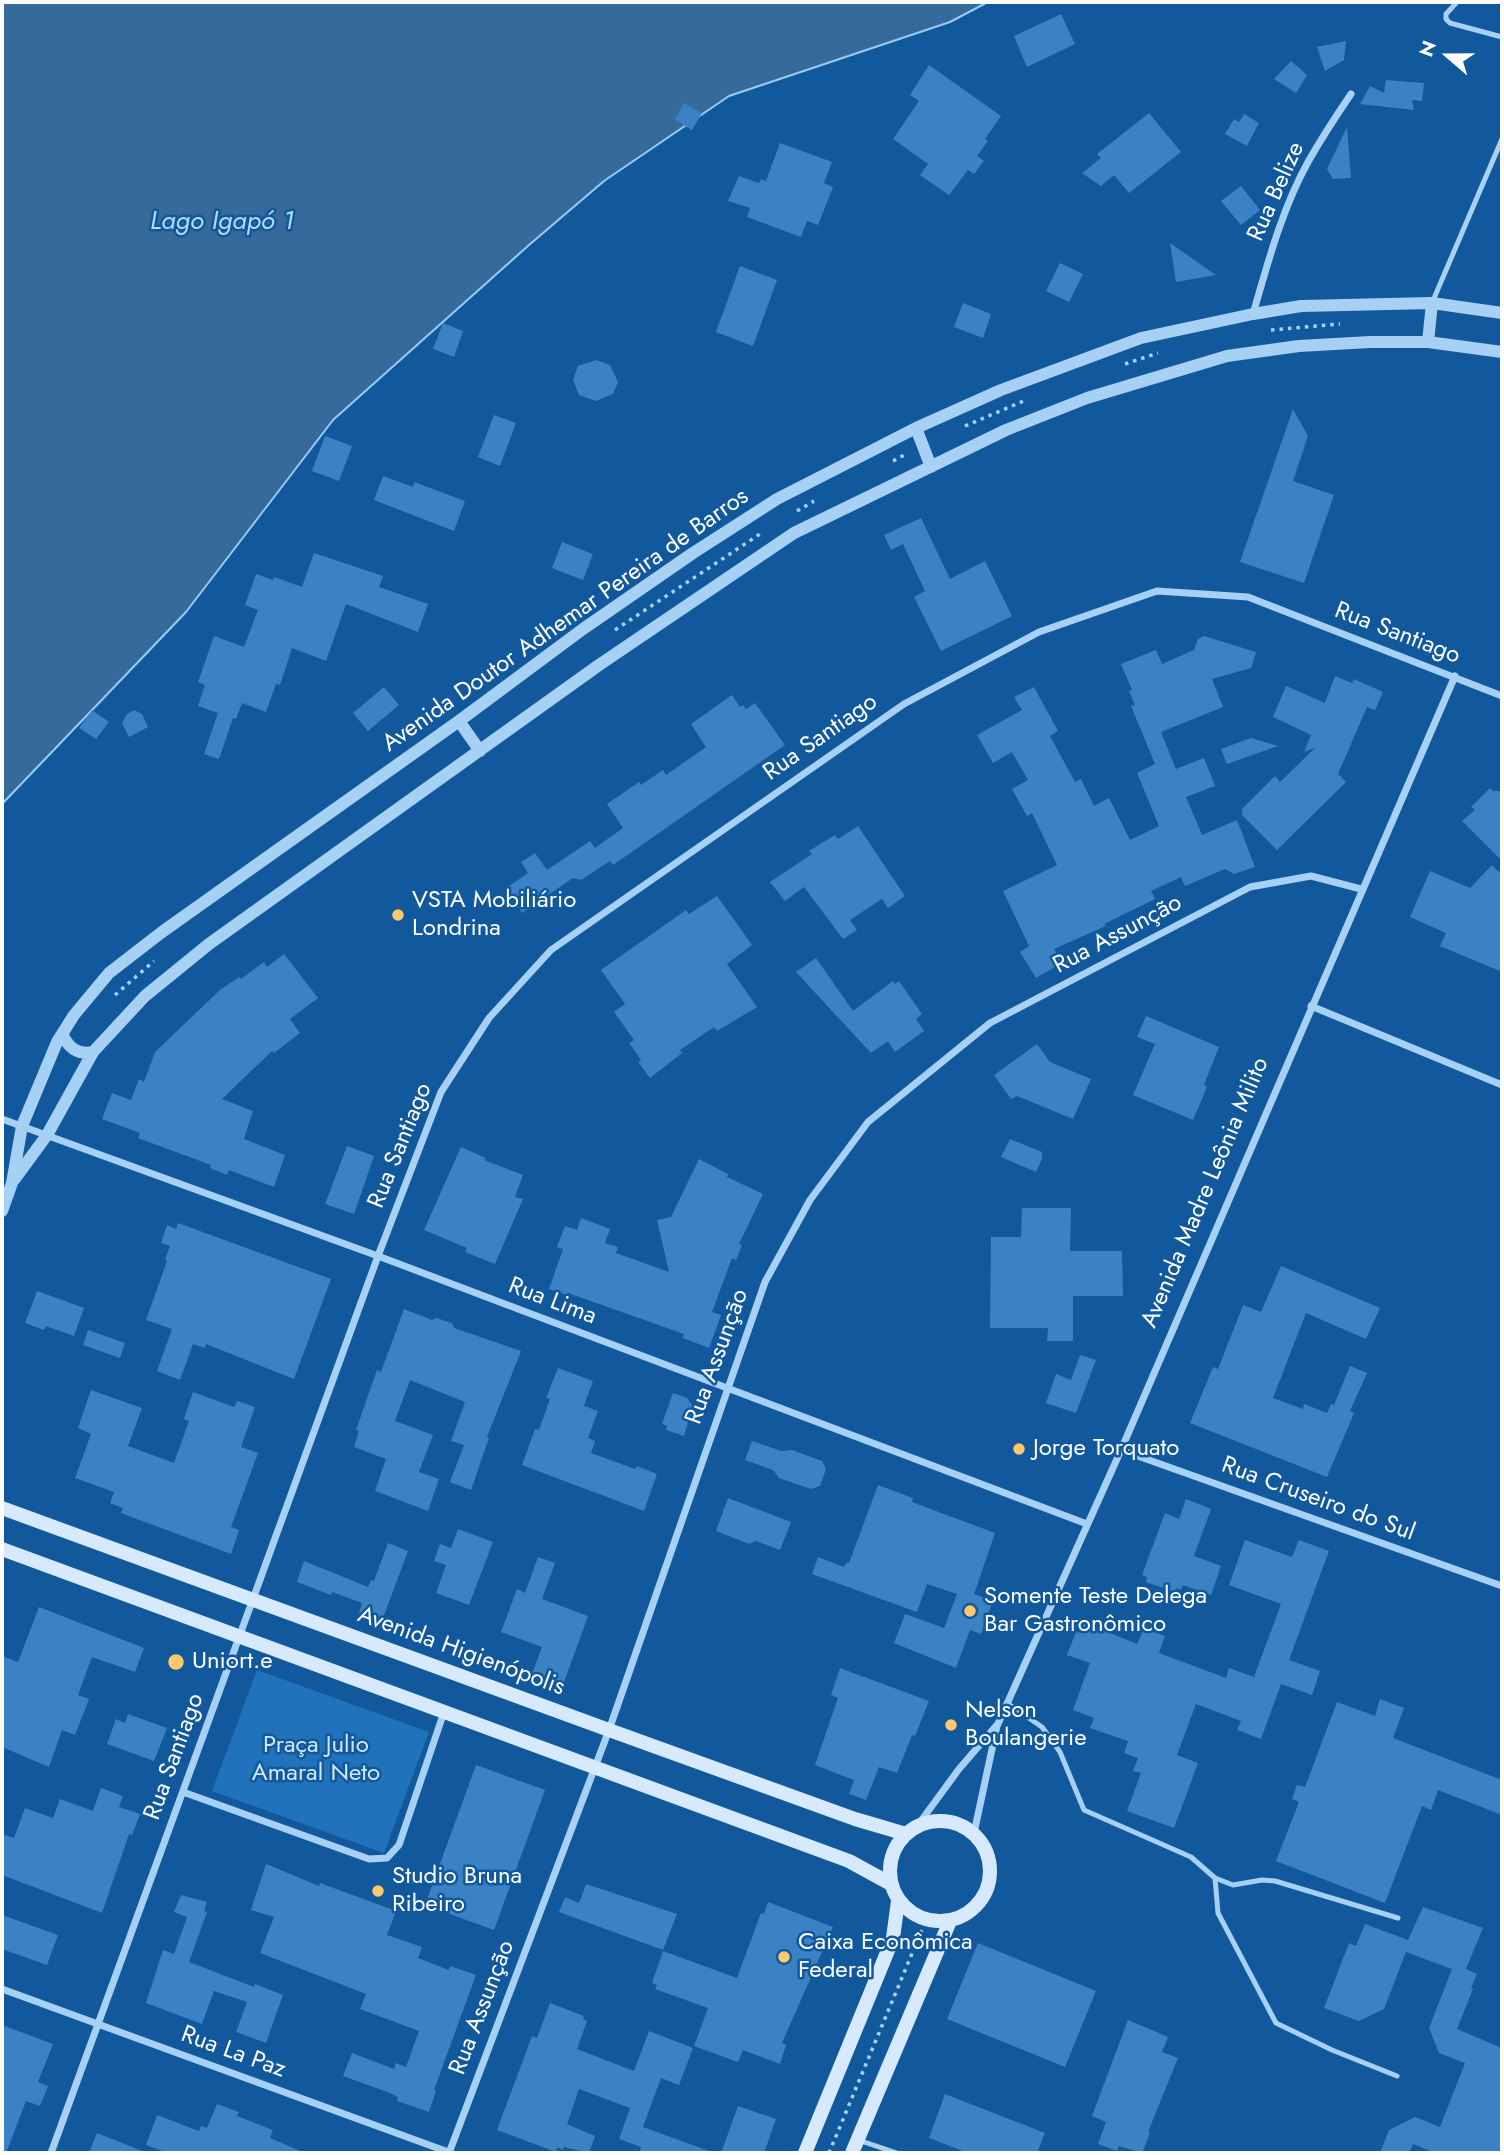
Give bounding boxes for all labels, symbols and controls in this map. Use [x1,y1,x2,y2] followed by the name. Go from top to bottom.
[1413,21,1483,91] north arrow
[1413,37,1443,60] text: N
[1242,138,1312,246] street label: Rua Belize
[150,207,294,239] water label: Lago Igapó 1
[377,483,755,759] street label: Avenida Doutor Adhemar Pereira de Barros
[1330,597,1464,671] street label: Rua Santiago
[759,688,883,788] street label: Rua Santiago
[412,887,576,943] place label: VSTA Mobiliário Londrina
[1049,889,1187,981] street label: Rua Assunção
[390,907,406,923] marker: VSTA Mobiliário Londrina
[1136,1054,1276,1332] street label: Avenida Madre Leônia Milito
[363,1079,439,1213] street label: Rua Santiago
[504,1272,600,1332] street label: Rua Lima
[680,1286,756,1428] street label: Rua Assunção
[1033,1435,1179,1463] place label: Jorge Torquato
[1011,1441,1027,1457] marker: Jorge Torquato
[1217,1452,1419,1548] street label: Rua Cruseiro do Sul
[984,1583,1207,1639] place label: Somente Teste Delega Bar Gastronômico
[354,1601,568,1703] street label: Avenida Higienópolis
[962,1603,978,1619] marker: Somente Teste Delega Bar Gastronômico
[192,1648,273,1676] place label: Uniort.e
[166,1652,186,1672] marker: Uniort.e
[139,1690,211,1824] street label: Rua Santiago
[965,1697,1087,1753] place label: Nelson Boulangerie
[943,1717,959,1733] marker: Nelson Boulangerie
[252,1732,380,1788] park label: Praça Julio Amaral Neto
[392,1863,522,1919] place label: Studio Bruna Ribeiro
[370,1883,386,1899] marker: Studio Bruna Ribeiro
[798,1929,973,1985] place label: Caixa Econômica Federal
[444,1937,522,2079] street label: Rua Assunção
[776,1949,792,1965] marker: Caixa Econômica Federal
[177,2021,289,2085] street label: Rua La Paz

